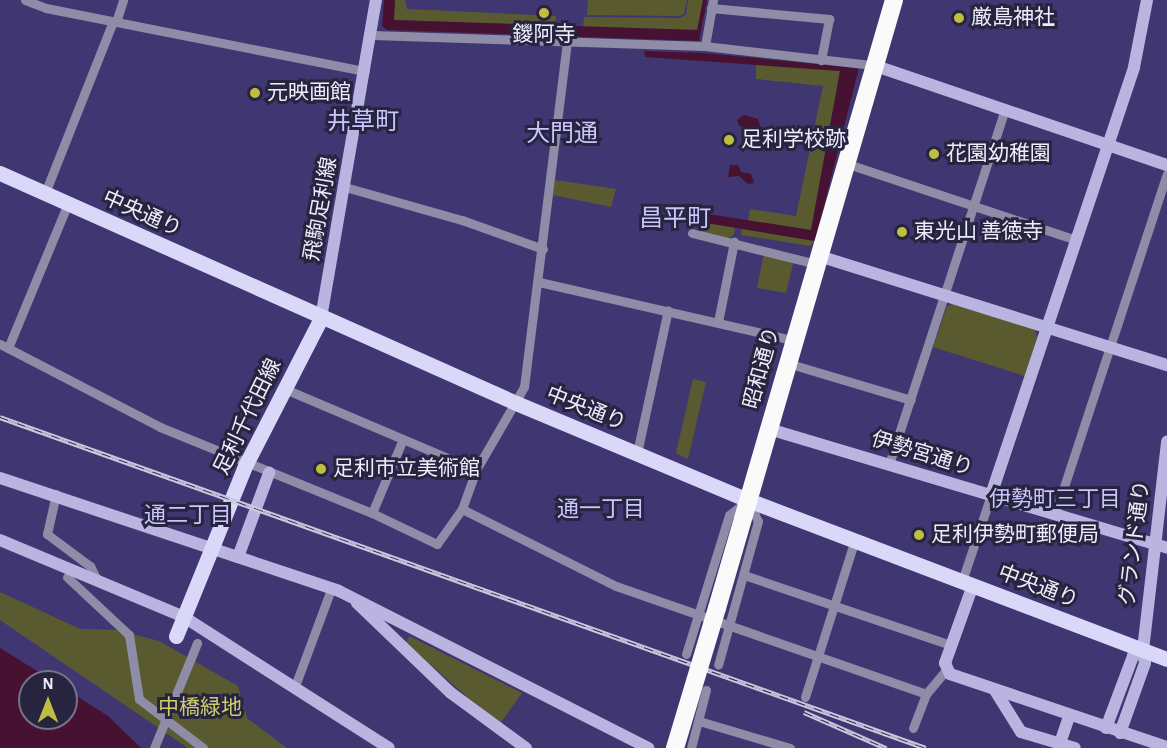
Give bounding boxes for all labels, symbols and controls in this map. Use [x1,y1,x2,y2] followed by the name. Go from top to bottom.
[971,5,1055,31] place label: 厳島神社
[537,6,551,20] marker: 鑁阿寺
[952,11,966,25] marker: 厳島神社
[513,22,575,48] place label: 鑁阿寺
[267,80,351,106] place label: 元映画館
[248,86,262,100] marker: 元映画館
[327,109,399,137] district label: 井草町
[526,121,598,149] district label: 大門通
[741,127,846,153] place label: 足利学校跡
[722,133,736,147] marker: 足利学校跡
[946,141,1051,167] place label: 花園幼稚園
[927,147,941,161] marker: 花園幼稚園
[299,155,343,263] street label: 飛駒足利線
[99,185,185,243] street label: 中央通り
[639,206,711,234] district label: 昌平町
[914,219,1043,245] place label: 東光山 善徳寺
[895,225,909,239] marker: 東光山 善徳寺
[739,324,785,412] street label: 昭和通り
[209,355,287,479] street label: 足利千代田線
[542,382,630,436] street label: 中央通り
[868,427,976,481] street label: 伊勢宮通り
[333,456,480,482] place label: 足利市立美術館
[314,462,328,476] marker: 足利市立美術館
[1115,479,1155,607] street label: グランド通り
[989,487,1121,513] district label: 伊勢町三丁目
[557,497,645,523] district label: 通一丁目
[144,503,232,529] district label: 通二丁目
[931,522,1099,548] place label: 足利伊勢町郵便局
[912,528,926,542] marker: 足利伊勢町郵便局
[994,560,1082,614] street label: 中央通り
[18,670,78,730] north arrow
[42,676,54,692] text: N
[158,695,242,721] park label: 中橋緑地

